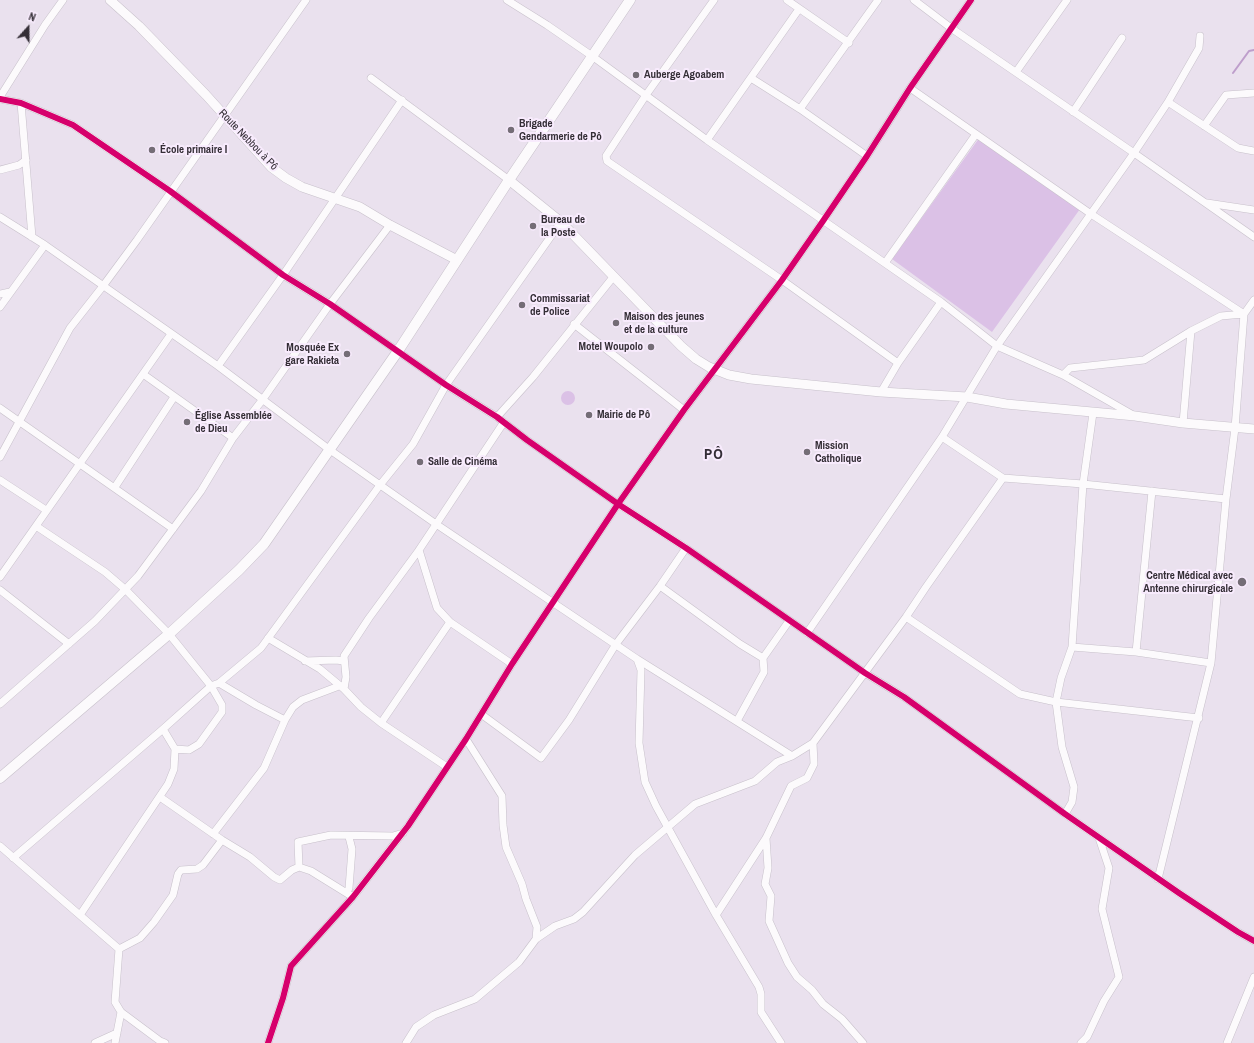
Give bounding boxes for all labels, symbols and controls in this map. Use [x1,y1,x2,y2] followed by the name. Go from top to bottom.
[8,8,48,48] north arrow
[27,9,38,24] text: N
[644,68,724,82] place label: Auberge Agoabem
[631,70,641,80] marker: Auberge Agoabem
[216,107,280,173] street label: Route Nebbou à Pô
[519,117,602,143] place label: Brigade Gendarmerie de Pô
[506,125,516,135] marker: Brigade Gendarmerie de Pô
[160,143,227,157] place label: École primaire I
[147,145,157,155] marker: École primaire I
[541,213,585,239] place label: Bureau de la Poste
[528,221,538,231] marker: Bureau de la Poste
[530,292,590,318] place label: Commissariat de Police
[517,300,527,310] marker: Commissariat de Police
[624,310,704,336] place label: Maison des jeunes et de la culture
[611,318,621,328] marker: Maison des jeunes et de la culture
[579,340,643,354] place label: Motel Woupolo
[285,341,339,367] place label: Mosquée Ex gare Rakieta
[646,342,656,352] marker: Motel Woupolo
[342,349,352,359] marker: Mosquée Ex gare Rakieta
[597,408,650,422] place label: Mairie de Pô
[195,409,272,435] place label: Église Assemblée de Dieu
[584,410,594,420] marker: Mairie de Pô
[182,417,192,427] marker: Église Assemblée de Dieu
[815,439,862,465] place label: Mission Catholique
[704,446,724,464] district label: PÔ
[802,447,812,457] marker: Mission Catholique
[428,455,497,469] place label: Salle de Cinéma
[415,457,425,467] marker: Salle de Cinéma
[1143,569,1233,595] place label: Centre Médical avec Antenne chirurgicale
[1236,576,1248,588] marker: Centre Médical avec Antenne chirurgicale

